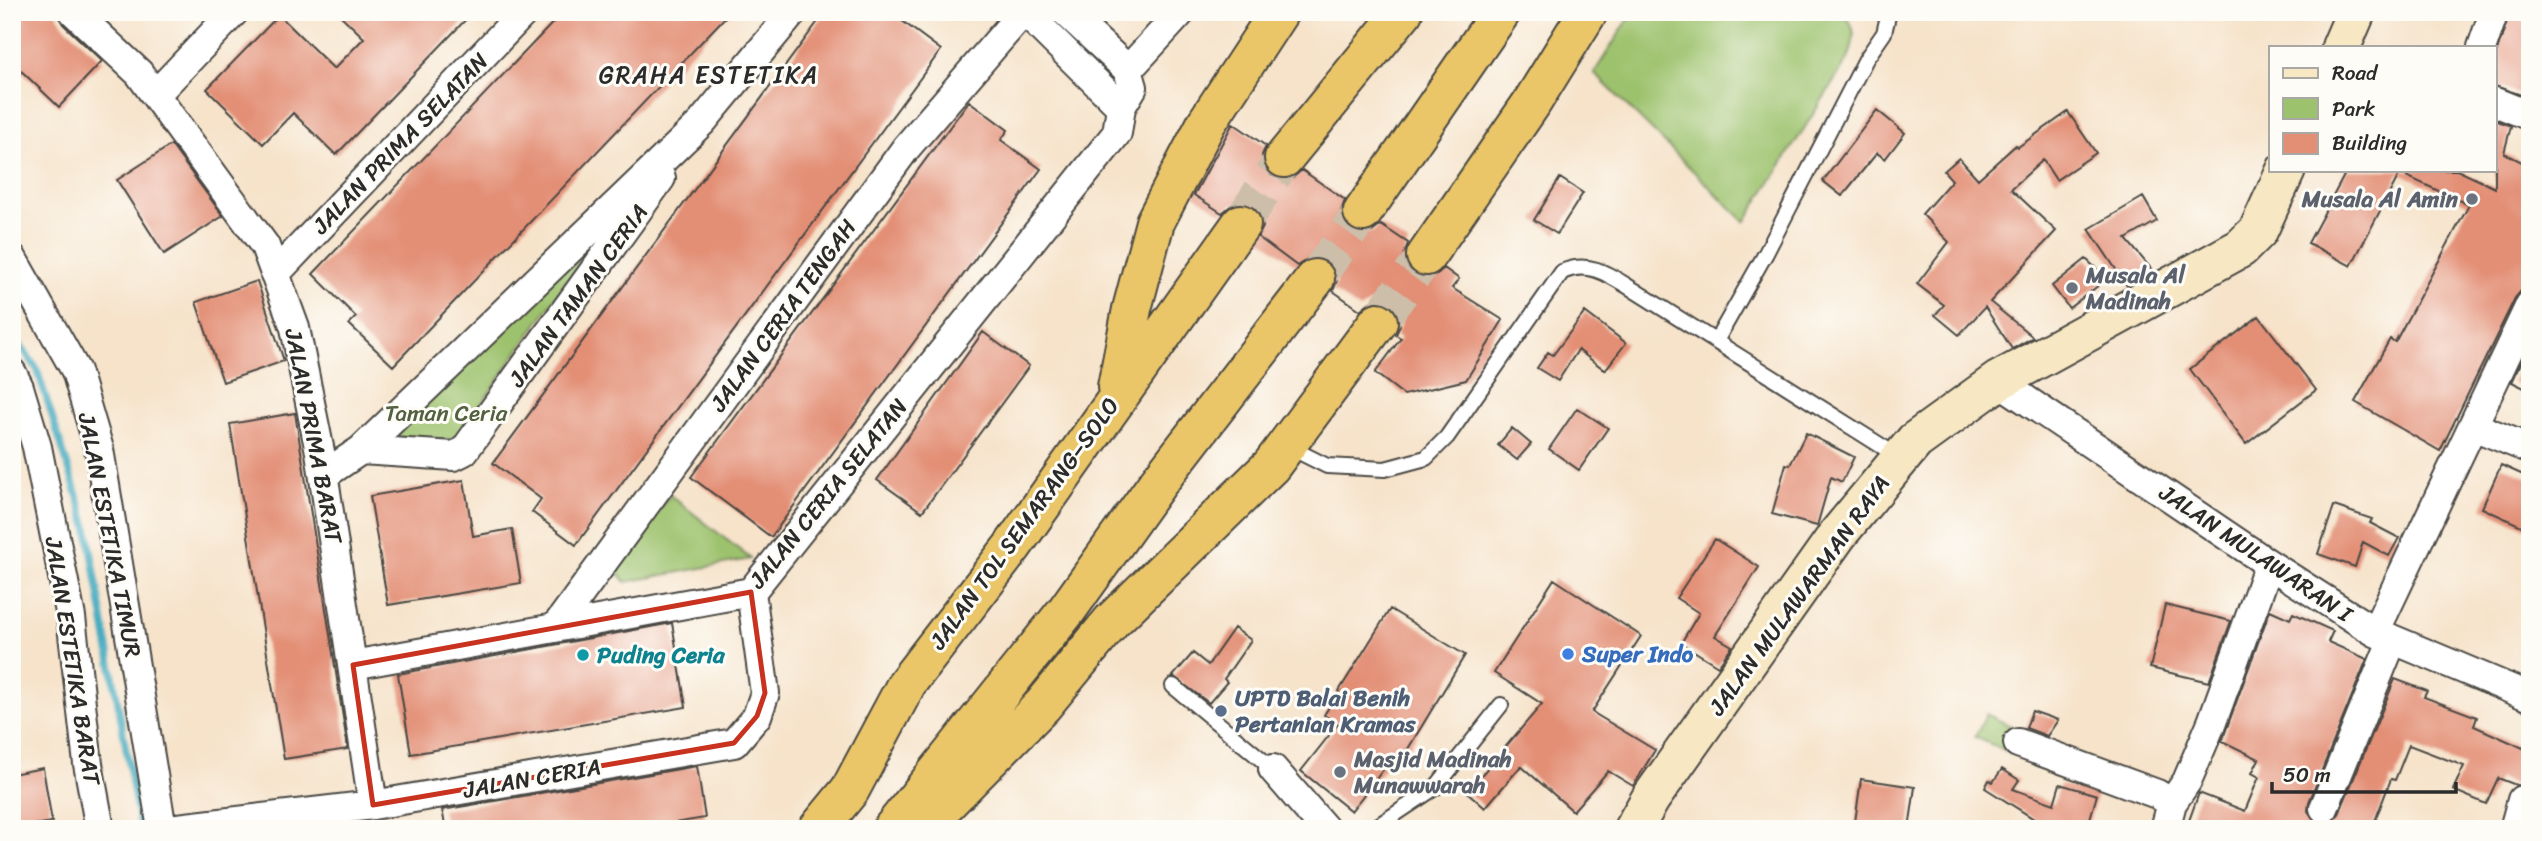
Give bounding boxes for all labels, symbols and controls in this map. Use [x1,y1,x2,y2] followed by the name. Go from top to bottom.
[301,42,499,245] street label: JALAN PRIMA SELATAN
[2269,46,2496,172] legend
[599,54,819,96] district label: GRAHA ESTETIKA
[2332,54,2379,92] text: Road
[2332,90,2375,128] text: Park
[2332,124,2408,162] text: Building
[2301,179,2459,220] place label: Musala Al Amin
[2464,191,2480,207] marker: Musala Al Amin
[497,195,659,397] street label: JALAN TAMAN CERIA
[698,210,868,421] street label: JALAN CERIA TENGAH
[2085,255,2186,322] place label: Musala Al Madinah
[2064,280,2080,296] marker: Musala Al Madinah
[272,324,355,549] street label: JALAN PRIMA BARAT
[918,388,1130,659] street label: JALAN TOL SEMARANG–SOLO
[738,389,919,599] street label: JALAN CERIA SELATAN
[385,393,508,434] park label: Taman Ceria
[66,408,153,661] street label: JALAN ESTETIKA TIMUR
[1697,466,1901,725] street label: JALAN MULAWARMAN RAYA
[2150,473,2362,635] street label: JALAN MULAWARAN I
[33,533,113,789] street label: JALAN ESTETIKA BARAT
[1581,634,1694,675] place label: Super Indo
[597,635,726,676] place label: Puding Ceria
[1560,646,1576,662] marker: Super Indo
[575,647,591,663] marker: Puding Ceria
[1235,678,1417,745] place label: UPTD Balai Benih Pertanian Kramas
[1213,703,1229,719] marker: UPTD Balai Benih Pertanian Kramas
[1353,739,1512,806] place label: Masjid Madinah Munawwarah
[459,746,604,811] street label: JALAN CERIA
[2272,750,2456,794] scale bar
[2283,756,2331,794] text: 50 m
[1332,764,1348,780] marker: Masjid Madinah Munawwarah

